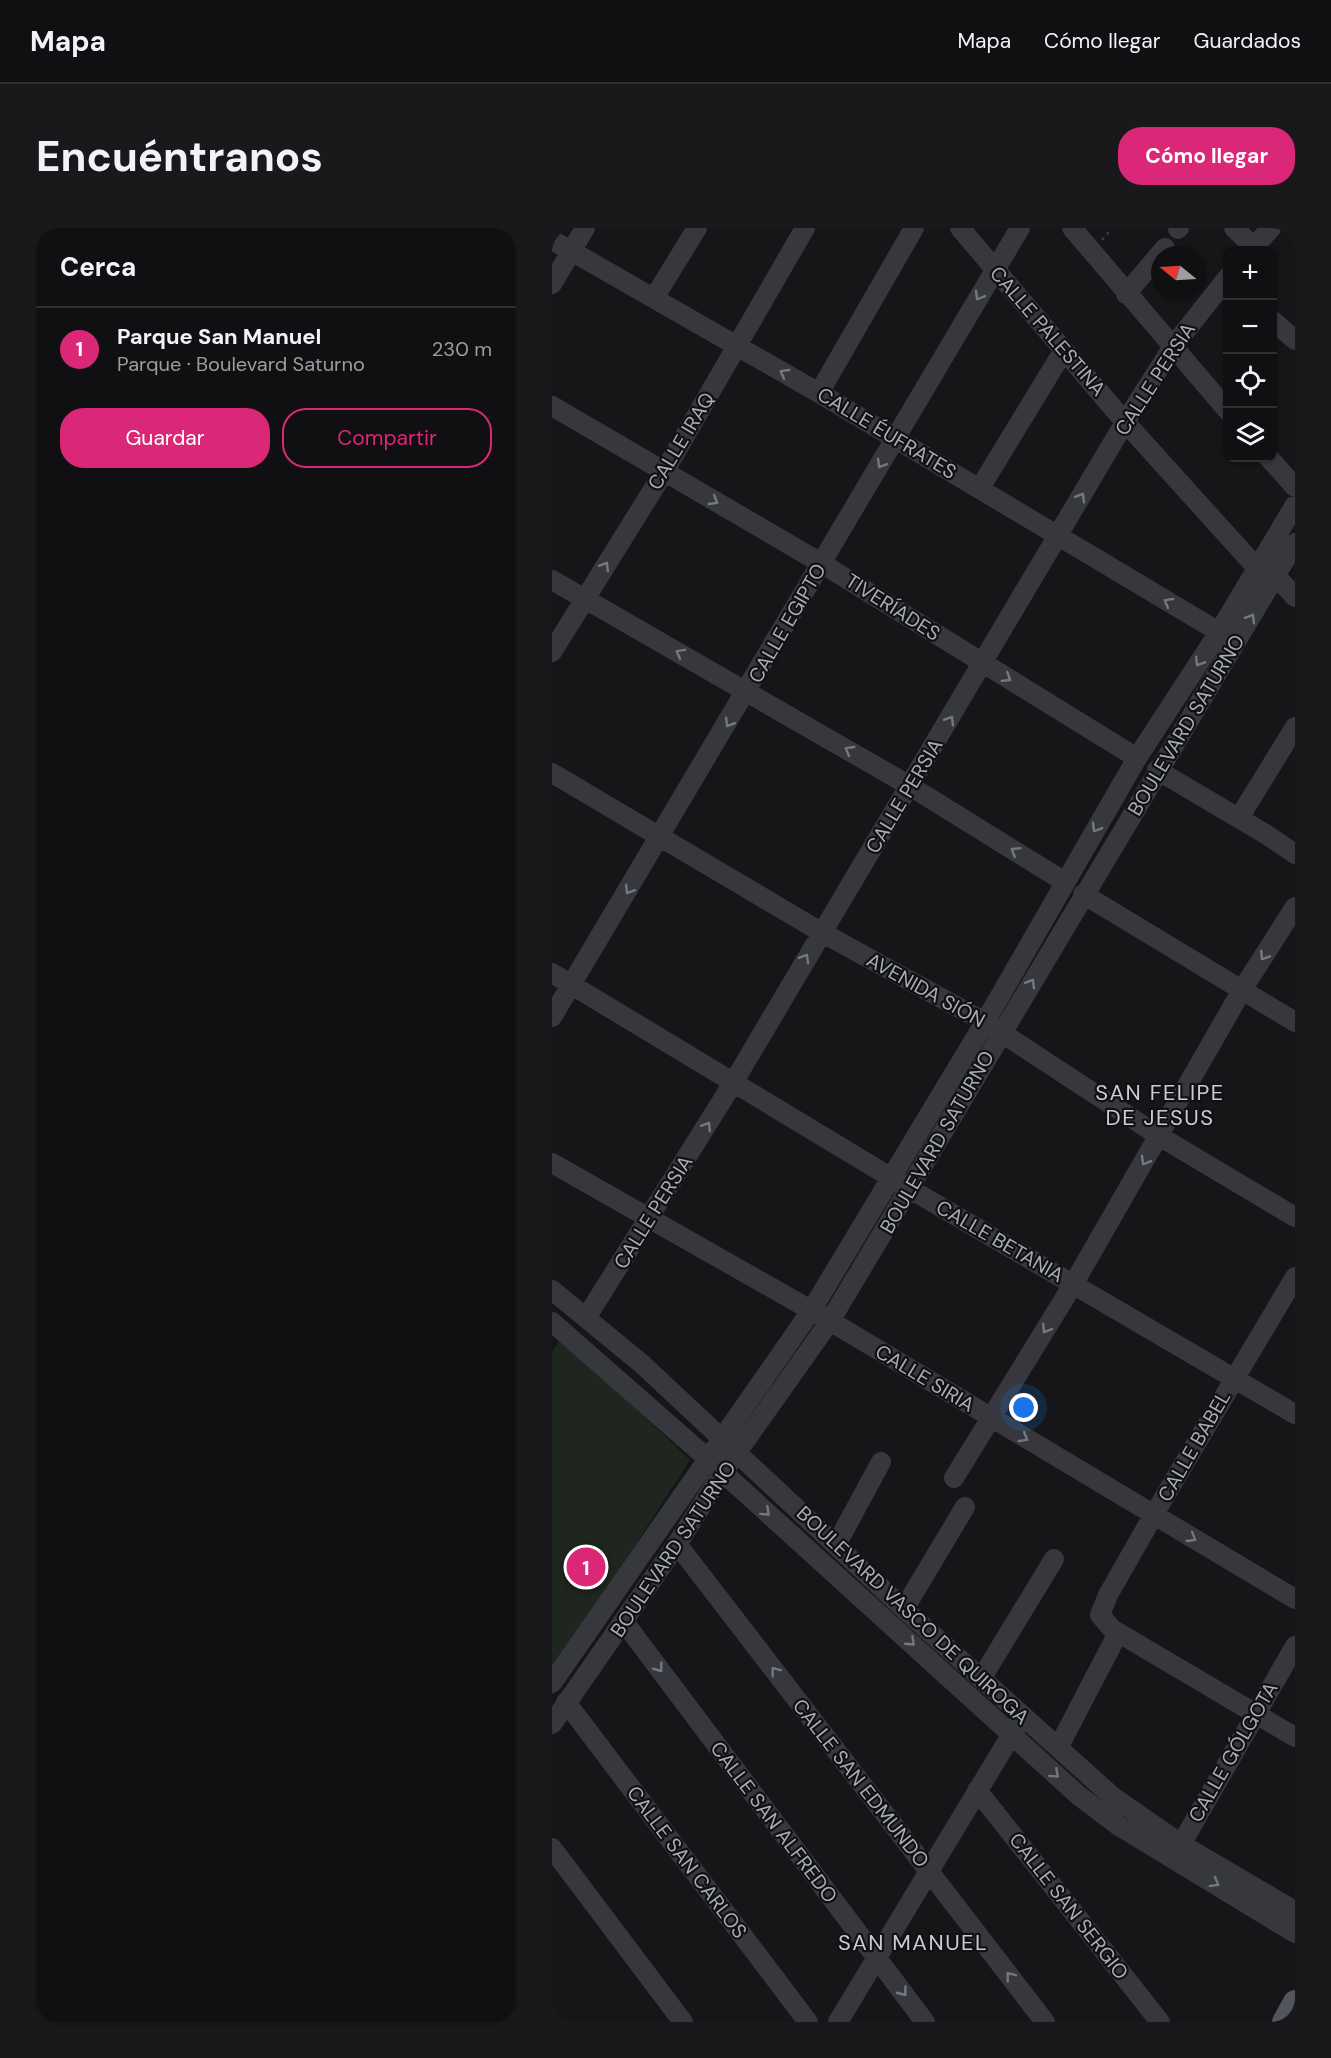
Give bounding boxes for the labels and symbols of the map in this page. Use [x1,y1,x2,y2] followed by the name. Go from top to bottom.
[1151,246,1205,300] north arrow
[984,261,1112,401] street label: CALLE PALESTINA
[975,290,987,300] one-way arrow
[1109,318,1201,440] street label: CALLE PERSIA
[780,369,791,380] one-way arrow
[813,381,961,485] street label: CALLE ÉUFRATES
[642,387,720,495] street label: CALLE IRAQ
[876,458,888,468] one-way arrow
[1074,493,1085,503] one-way arrow
[708,494,718,505] one-way arrow
[742,559,832,687] street label: CALLE EGIPTO
[598,562,609,573] one-way arrow
[841,568,945,646] street label: TIVERÍADES
[1164,597,1174,609] one-way arrow
[1243,614,1255,624] one-way arrow
[1122,630,1250,820] street label: BOULEVARD SATURNO
[675,649,686,660] one-way arrow
[1195,655,1206,666] one-way arrow
[1001,671,1011,683] one-way arrow
[943,716,955,726] one-way arrow
[724,717,736,727] one-way arrow
[860,734,948,858] street label: CALLE PERSIA
[845,746,855,757] one-way arrow
[1092,822,1104,832] one-way arrow
[1011,847,1022,858] one-way arrow
[624,884,636,894] one-way arrow
[862,947,990,1033] street label: AVENIDA SIÓN
[1259,950,1271,960] one-way arrow
[798,954,810,964] one-way arrow
[1024,979,1035,989] one-way arrow
[874,1046,1000,1238] street label: BOULEVARD SATURNO
[1095,1078,1225,1132] district label: SAN FELIPE DE JESUS
[699,1122,711,1132] one-way arrow
[608,1150,698,1274] street label: CALLE PERSIA
[1140,1155,1152,1165] one-way arrow
[932,1194,1068,1288] street label: CALLE BETANIA
[1041,1323,1053,1333] one-way arrow
[871,1338,979,1418] street label: CALLE SIRIA
[1152,1386,1236,1506] street label: CALLE BABEL
[1009,1393,1038,1422] your location
[1018,1431,1028,1442] one-way arrow
[604,1456,742,1642] street label: BOULEVARD SATURNO
[791,1500,1035,1730] street label: BOULEVARD VASCO DE QUIROGA
[759,1505,770,1516] one-way arrow
[1186,1531,1196,1543] one-way arrow
[567,1544,606,1590] pin: 1
[904,1635,915,1646] one-way arrow
[652,1662,663,1673] one-way arrow
[772,1667,783,1678] one-way arrow
[1182,1677,1284,1827] street label: CALLE GÓLGOTA
[787,1693,935,1873] street label: CALLE SAN EDMUNDO
[705,1736,843,1908] street label: CALLE SAN ALFREDO
[1048,1767,1058,1778] one-way arrow
[621,1781,753,1943] street label: CALLE SAN CARLOS
[1004,1827,1134,1985] street label: CALLE SAN SERGIO
[1209,1876,1220,1888] one-way arrow
[838,1928,988,1957] district label: SAN MANUEL
[1006,1971,1017,1982] one-way arrow
[895,1986,906,1997] one-way arrow

